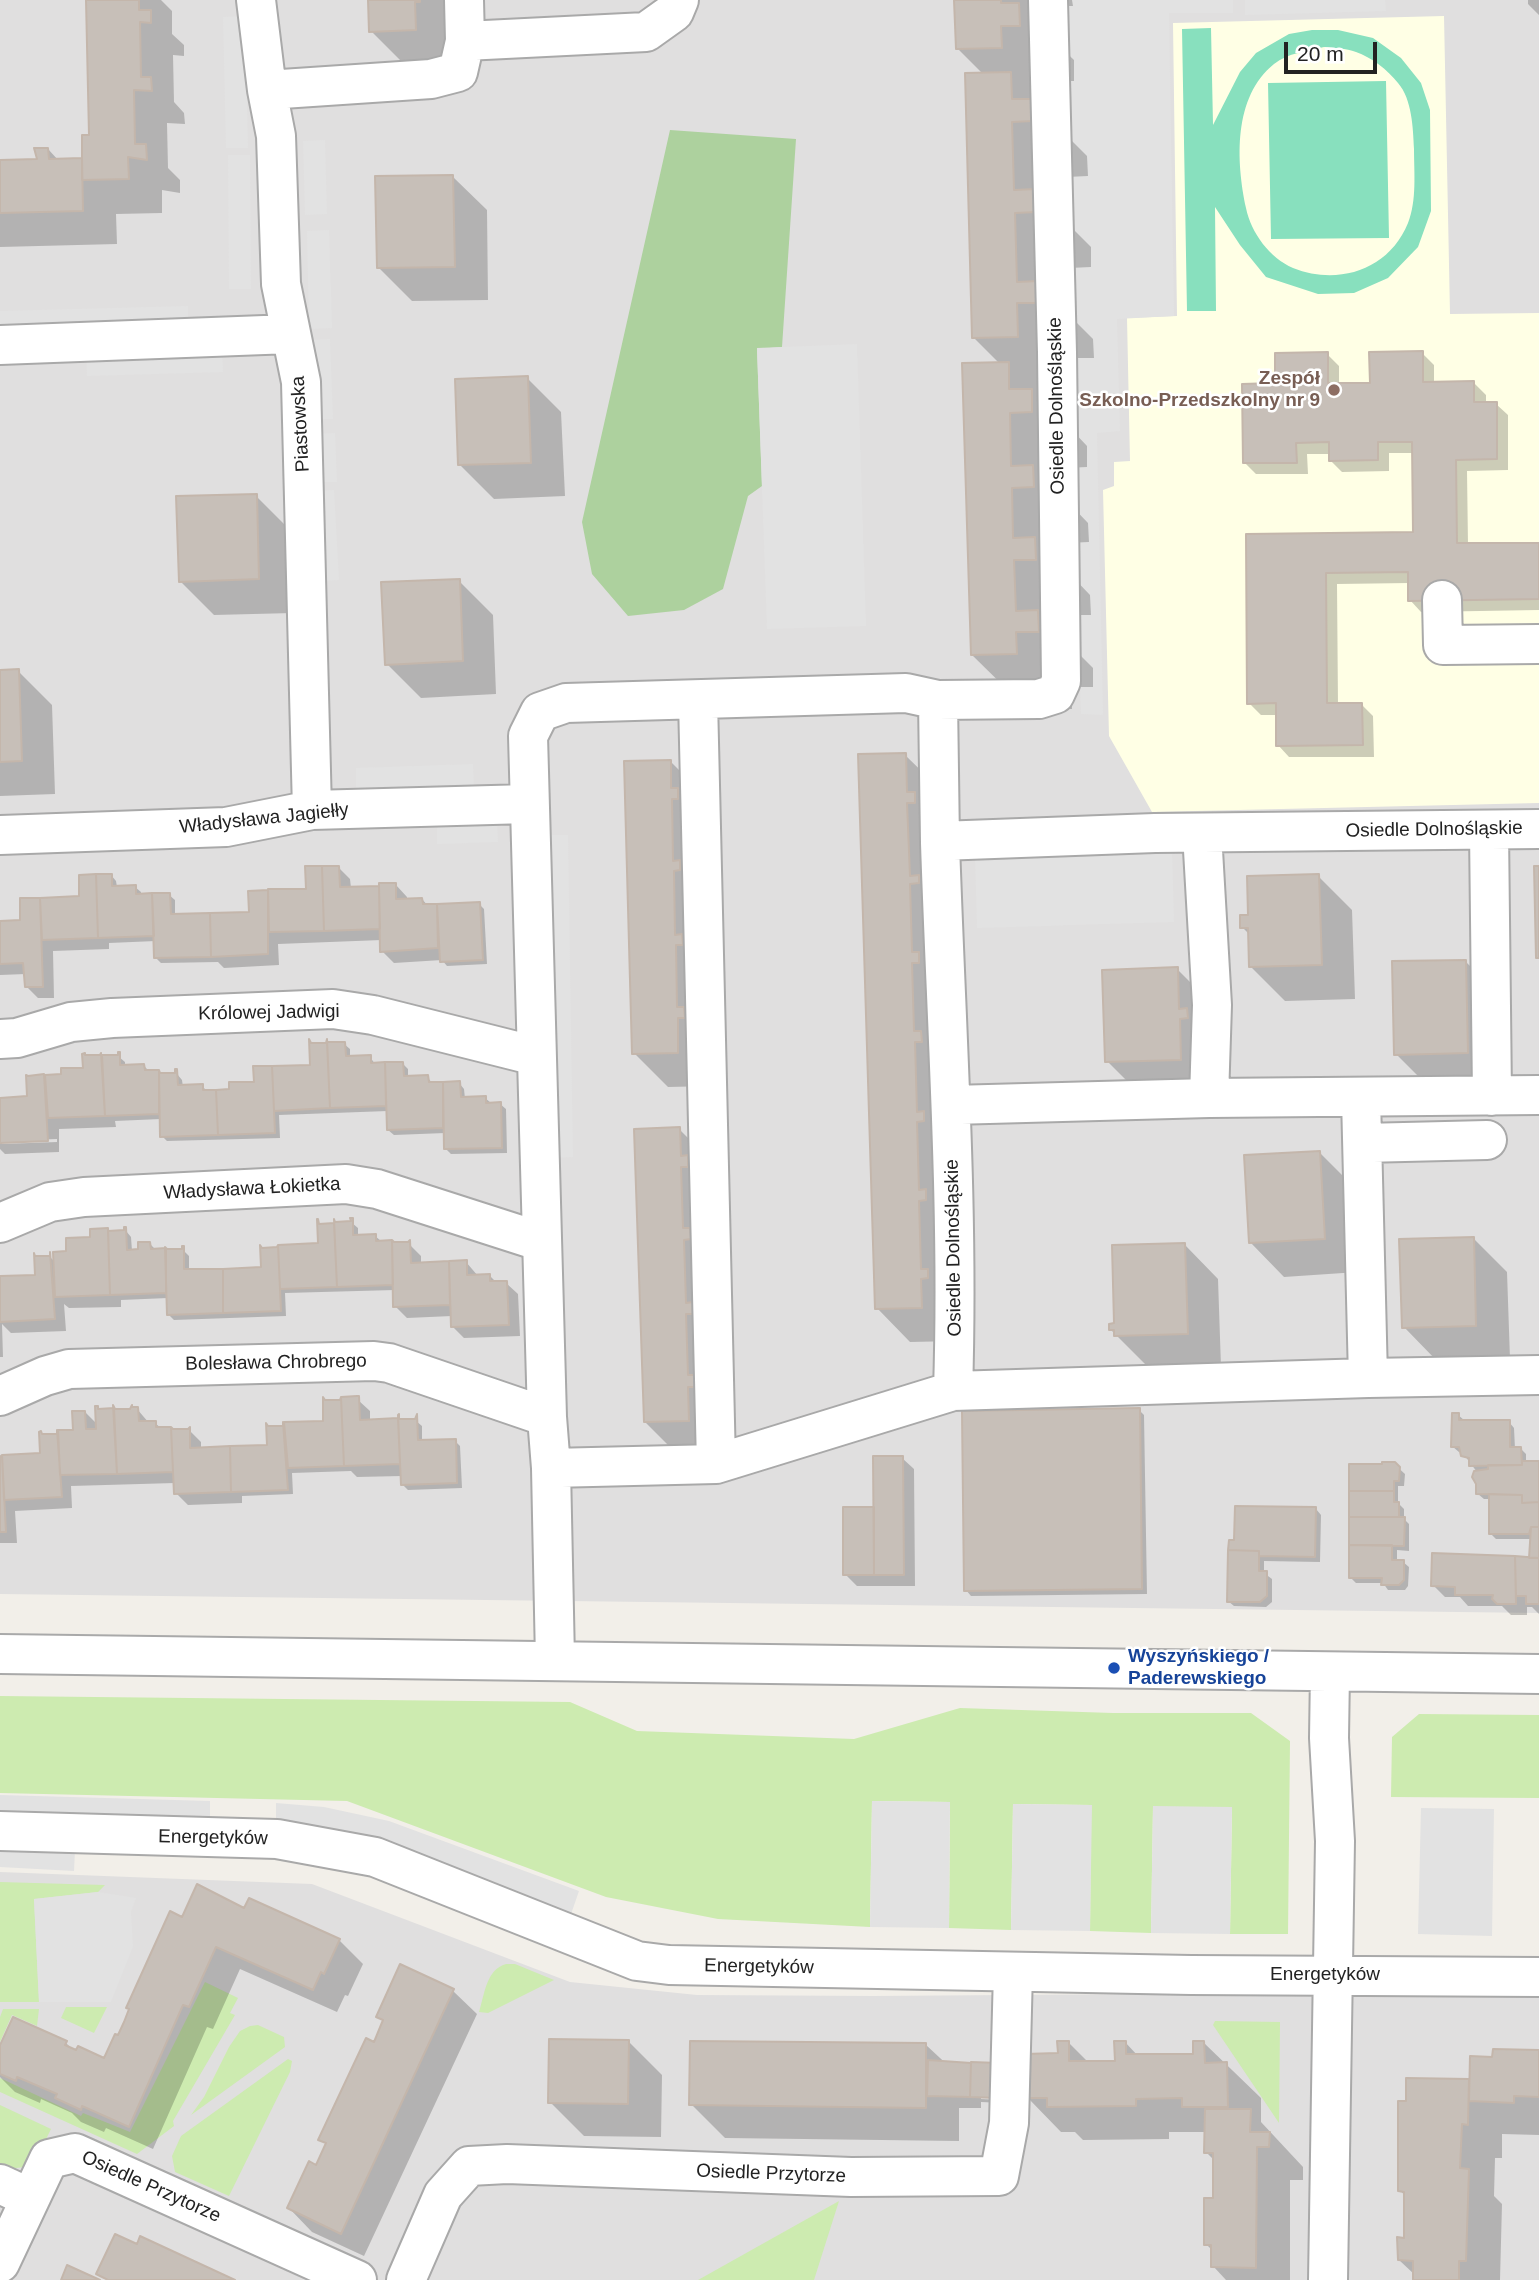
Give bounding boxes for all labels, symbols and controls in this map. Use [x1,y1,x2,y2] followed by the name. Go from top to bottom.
[1287,28,1380,72] scale bar
[1297,42,1344,65] text: 20 m
[1044,317,1070,495] street label: Osiedle Dolnośląskie
[1079,368,1320,412] place label: Zespół Szkolno-Przedszkolny nr 9
[287,375,315,473] street label: Piastowska
[1326,382,1342,398] marker: Zespół Szkolno-Przedszkolny nr 9
[178,799,350,839] street label: Władysława Jagiełły
[1345,817,1523,843] street label: Osiedle Dolnośląskie
[198,1000,340,1026] street label: Królowej Jadwigi
[941,1159,967,1337] street label: Osiedle Dolnośląskie
[163,1173,341,1205] street label: Władysława Łokietka
[185,1350,367,1376] street label: Bolesława Chrobrego
[1128,1646,1269,1690] place label: Wyszyńskiego / Paderewskiego
[1106,1660,1122,1676] marker: Wyszyńskiego / Paderewskiego
[158,1826,268,1850] street label: Energetyków
[704,1955,814,1979] street label: Energetyków
[1270,1964,1380,1986] street label: Energetyków
[78,2146,224,2228] street label: Osiedle Przytorze
[696,2160,846,2188] street label: Osiedle Przytorze

